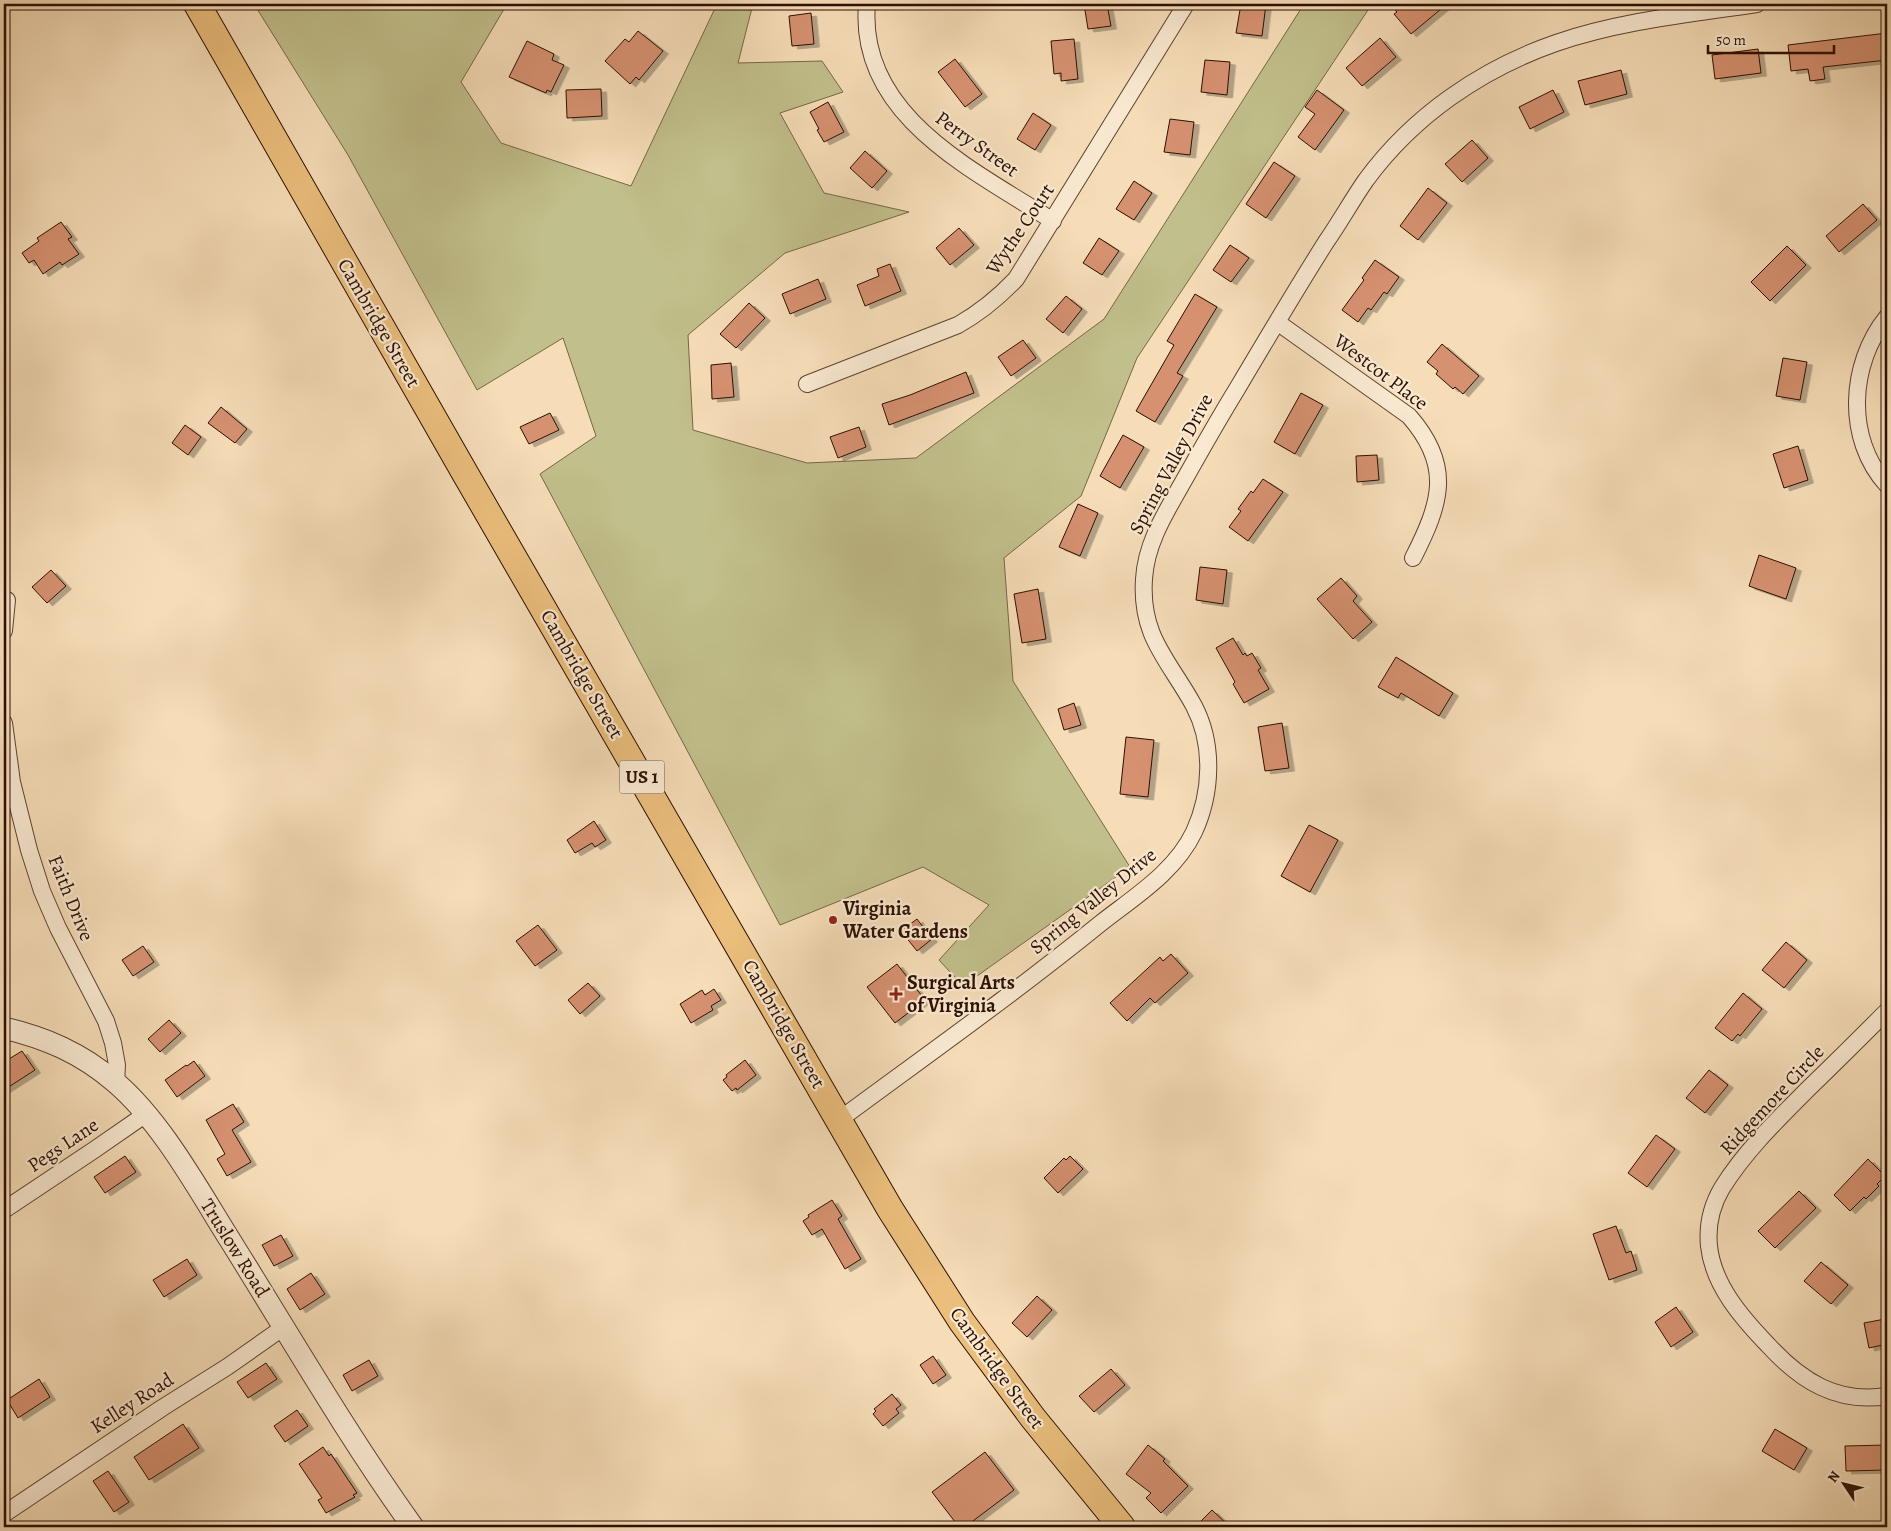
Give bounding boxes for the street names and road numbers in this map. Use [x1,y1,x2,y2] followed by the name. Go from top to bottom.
[930,105,1024,184] street label: Perry Street
[979,178,1061,281] street label: Wythe Court
[331,254,427,393] street label: Cambridge Street
[1327,327,1434,416] street label: Westcot Place
[1123,389,1220,539] street label: Spring Valley Drive
[534,605,630,744] street label: Cambridge Street
[620,760,664,794] road number: US 1
[1024,841,1162,961] street label: Spring Valley Drive
[42,851,100,945] street label: Faith Drive
[736,955,832,1094] street label: Cambridge Street
[1714,1039,1830,1161] street label: Ridgemore Circle
[22,1111,104,1179] street label: Pegs Lane
[194,1194,276,1302] street label: Truslow Road
[944,1301,1051,1435] street label: Cambridge Street
[85,1366,179,1440] street label: Kelley Road

